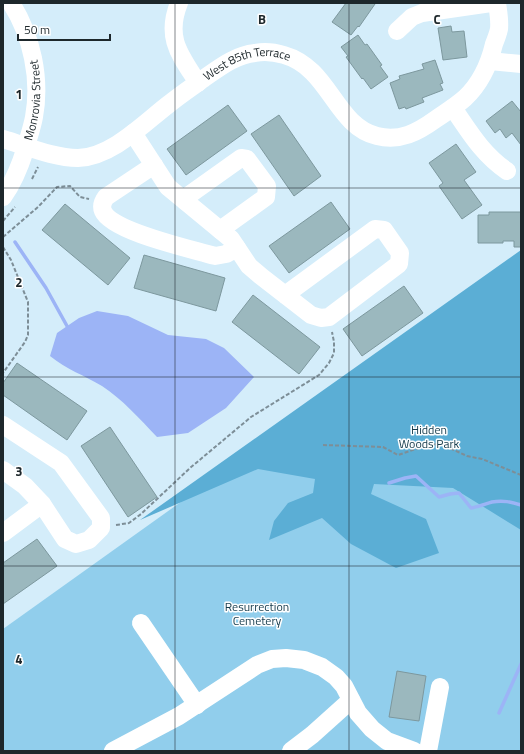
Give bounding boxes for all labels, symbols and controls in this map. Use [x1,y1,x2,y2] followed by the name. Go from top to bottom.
[258,9,266,29] text: B
[433,9,441,29] text: C
[18,16,110,42] scale bar
[24,20,50,39] text: 50 m
[199,42,294,85] street label: West 85th Terrace
[18,58,45,143] street label: Monrovia Street
[15,84,23,104] text: 1
[15,272,23,292] text: 2
[399,420,460,453] park label: Hidden Woods Park
[15,461,23,481] text: 3
[225,597,289,630] park label: Resurrection Cemetery
[15,649,23,669] text: 4

